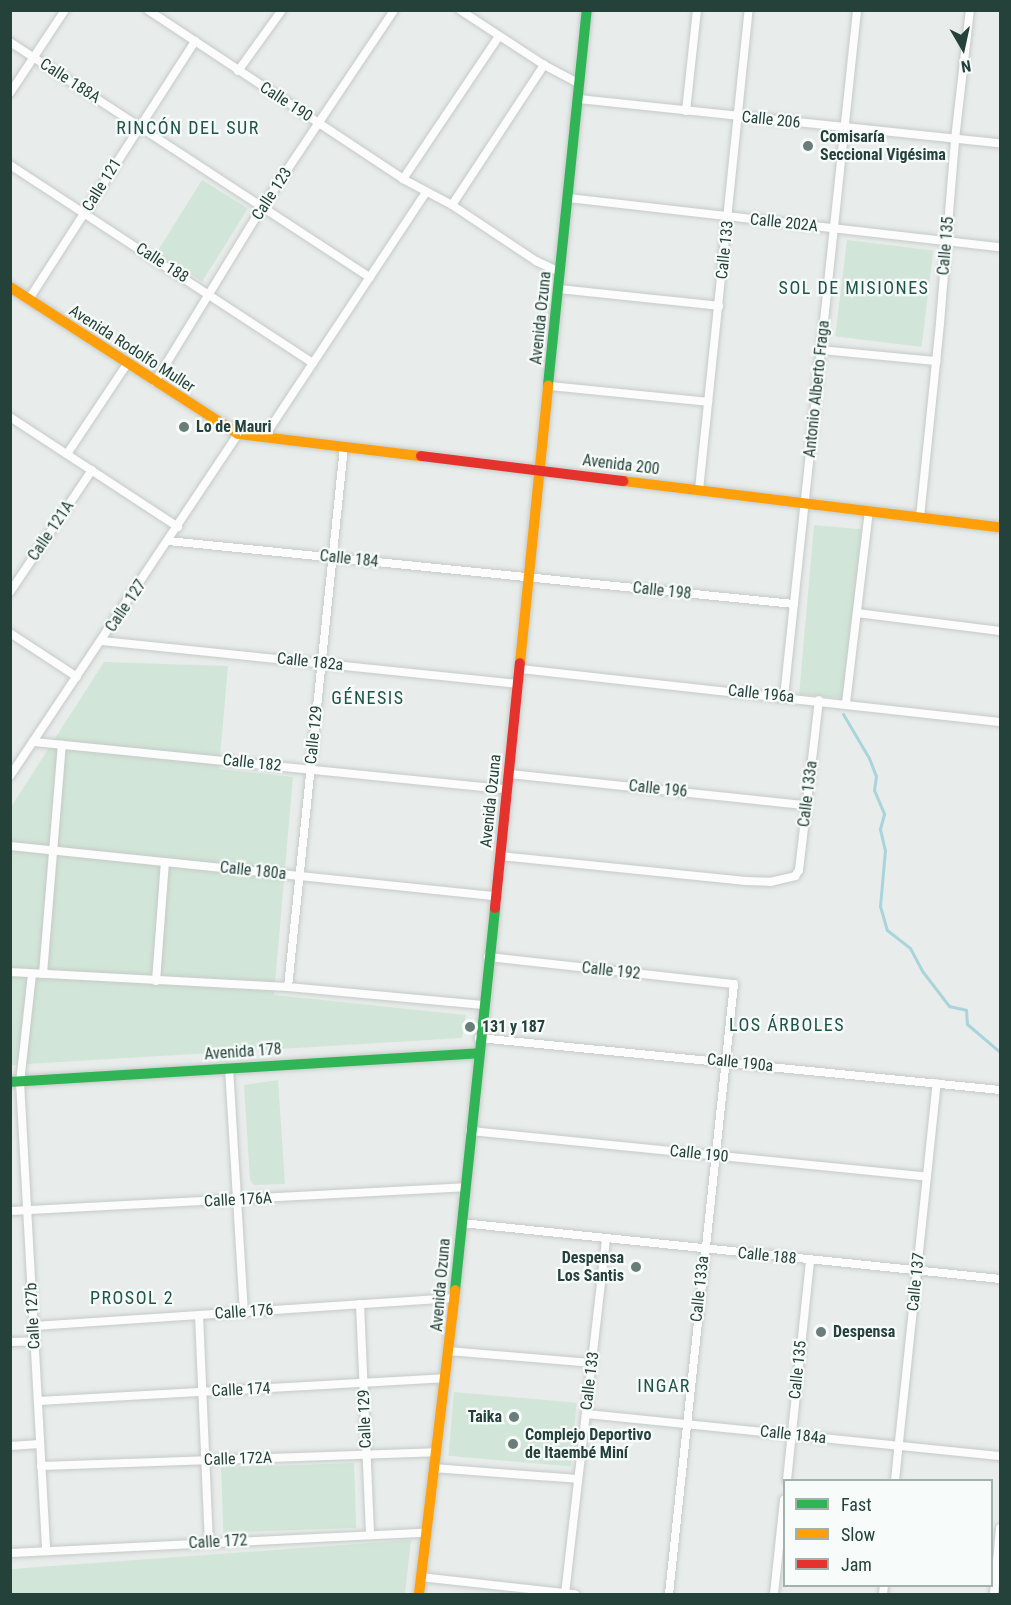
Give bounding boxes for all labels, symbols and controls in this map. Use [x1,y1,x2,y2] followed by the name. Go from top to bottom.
[933,18,993,78] north arrow
[36,54,104,108] street label: Calle 188A
[960,56,972,76] text: N
[256,78,316,126] street label: Calle 190
[741,107,801,133] street label: Calle 206
[116,117,260,139] district label: RINCÓN DEL SUR
[820,127,946,165] place label: Comisaría Seccional Vigésima
[801,139,815,153] marker: Comisaría Seccional Vigésima
[78,155,126,215] street label: Calle 121
[248,164,296,224] street label: Calle 123
[749,210,819,236] street label: Calle 202A
[934,216,958,276] street label: Calle 135
[712,220,738,280] street label: Calle 133
[132,239,192,287] street label: Calle 188
[527,270,555,366] street label: Avenida Ozuna
[779,277,929,299] district label: SOL DE MISIONES
[65,301,199,397] street label: Avenida Rodolfo Muller
[800,319,834,459] street label: Antonio Alberto Fraga
[196,417,271,437] place label: Lo de Mauri
[177,420,191,434] marker: Lo de Mauri
[581,451,661,479] street label: Avenida 200
[24,497,78,565] street label: Calle 121A
[319,546,379,572] street label: Calle 184
[102,576,150,636] street label: Calle 127
[632,578,692,604] street label: Calle 198
[276,649,344,675] street label: Calle 182a
[727,681,795,707] street label: Calle 196a
[331,687,405,709] district label: GÉNESIS
[301,705,327,765] street label: Calle 129
[222,750,282,776] street label: Calle 182
[477,753,505,849] street label: Avenida Ozuna
[794,760,822,828] street label: Calle 133a
[628,776,688,802] street label: Calle 196
[219,858,287,884] street label: Calle 180a
[581,958,641,984] street label: Calle 192
[729,1014,845,1036] district label: LOS ÁRBOLES
[482,1017,545,1037] place label: 131 y 187
[463,1020,477,1034] marker: 131 y 187
[204,1040,282,1064] street label: Avenida 178
[706,1050,774,1076] street label: Calle 190a
[669,1141,729,1167] street label: Calle 190
[203,1189,273,1211] street label: Calle 176A
[427,1238,455,1332] street label: Avenida Ozuna
[737,1243,797,1269] street label: Calle 188
[557,1248,624,1286] place label: Despensa Los Santis
[903,1252,929,1312] street label: Calle 137
[687,1255,713,1323] street label: Calle 133a
[629,1260,643,1274] marker: Despensa Los Santis
[22,1282,44,1350] street label: Calle 127b
[90,1287,174,1309] district label: PROSOL 2
[214,1300,274,1324] street label: Calle 176
[833,1322,895,1342] place label: Despensa
[814,1325,828,1339] marker: Despensa
[785,1340,811,1400] street label: Calle 135
[577,1351,603,1411] street label: Calle 133
[637,1375,691,1397] district label: INGAR
[211,1379,271,1401] street label: Calle 174
[354,1389,376,1449] street label: Calle 129
[468,1407,502,1427] place label: Taika
[507,1410,521,1424] marker: Taika
[759,1422,827,1448] street label: Calle 184a
[525,1425,651,1463] place label: Complejo Deportivo de Itaembé Miní
[506,1437,520,1451] marker: Complejo Deportivo de Itaembé Miní
[204,1448,272,1470] street label: Calle 172A
[783,1479,993,1587] legend
[841,1494,872,1515] text: Fast
[841,1524,875,1545] text: Slow
[188,1531,248,1553] street label: Calle 172
[841,1554,872,1575] text: Jam

